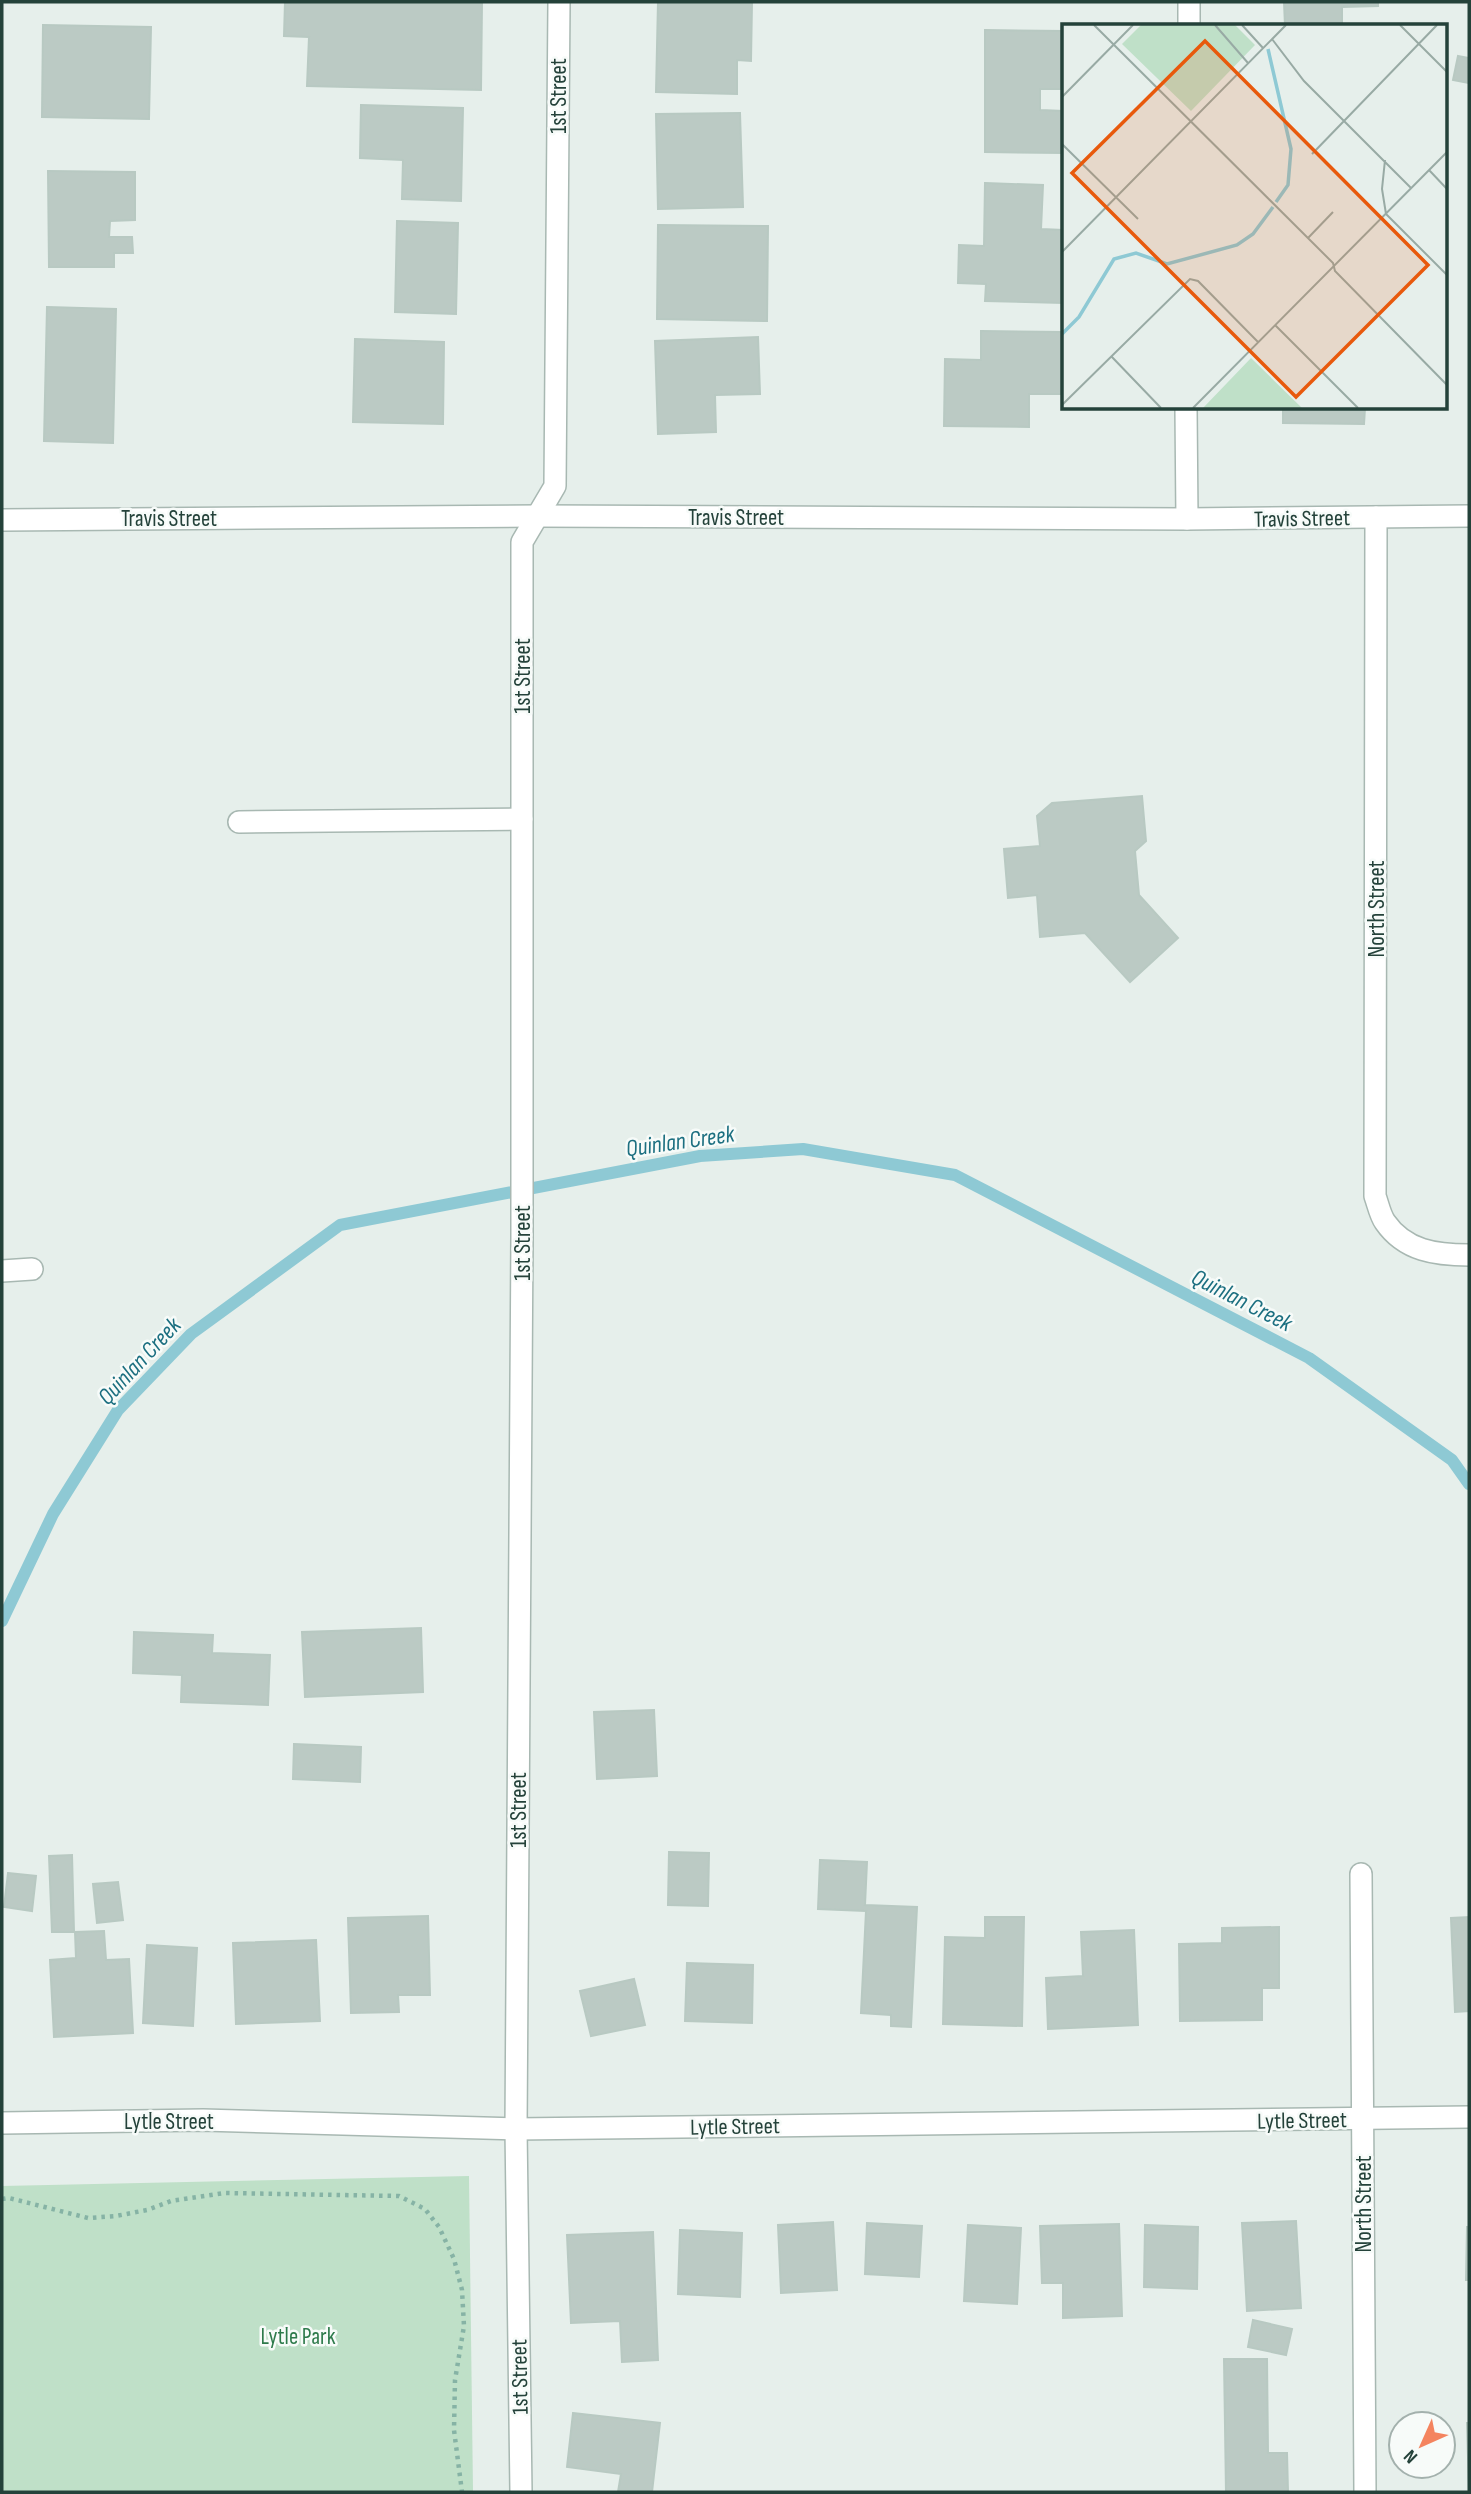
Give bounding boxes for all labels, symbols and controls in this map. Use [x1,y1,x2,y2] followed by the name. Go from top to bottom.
[1062,24,1446,410] inset map
[545,58,573,134] street label: 1st Street
[688,504,784,532] street label: Travis Street
[1254,504,1350,534] street label: Travis Street
[121,505,217,533] street label: Travis Street
[509,638,537,714] street label: 1st Street
[1363,860,1391,958] street label: North Street
[624,1119,737,1163] water label: Quinlan Creek
[509,1205,537,1281] street label: 1st Street
[1187,1263,1298,1339] water label: Quinlan Creek
[92,1311,188,1411] water label: Quinlan Creek
[505,1772,533,1848] street label: 1st Street
[1257,2106,1347,2136] street label: Lytle Street
[124,2108,214,2136] street label: Lytle Street
[690,2112,780,2142] street label: Lytle Street
[1350,2155,1378,2253] street label: North Street
[261,2323,336,2351] park label: Lytle Park
[505,2339,535,2415] street label: 1st Street
[1387,2410,1457,2480] north arrow
[1399,2444,1423,2468] text: N

